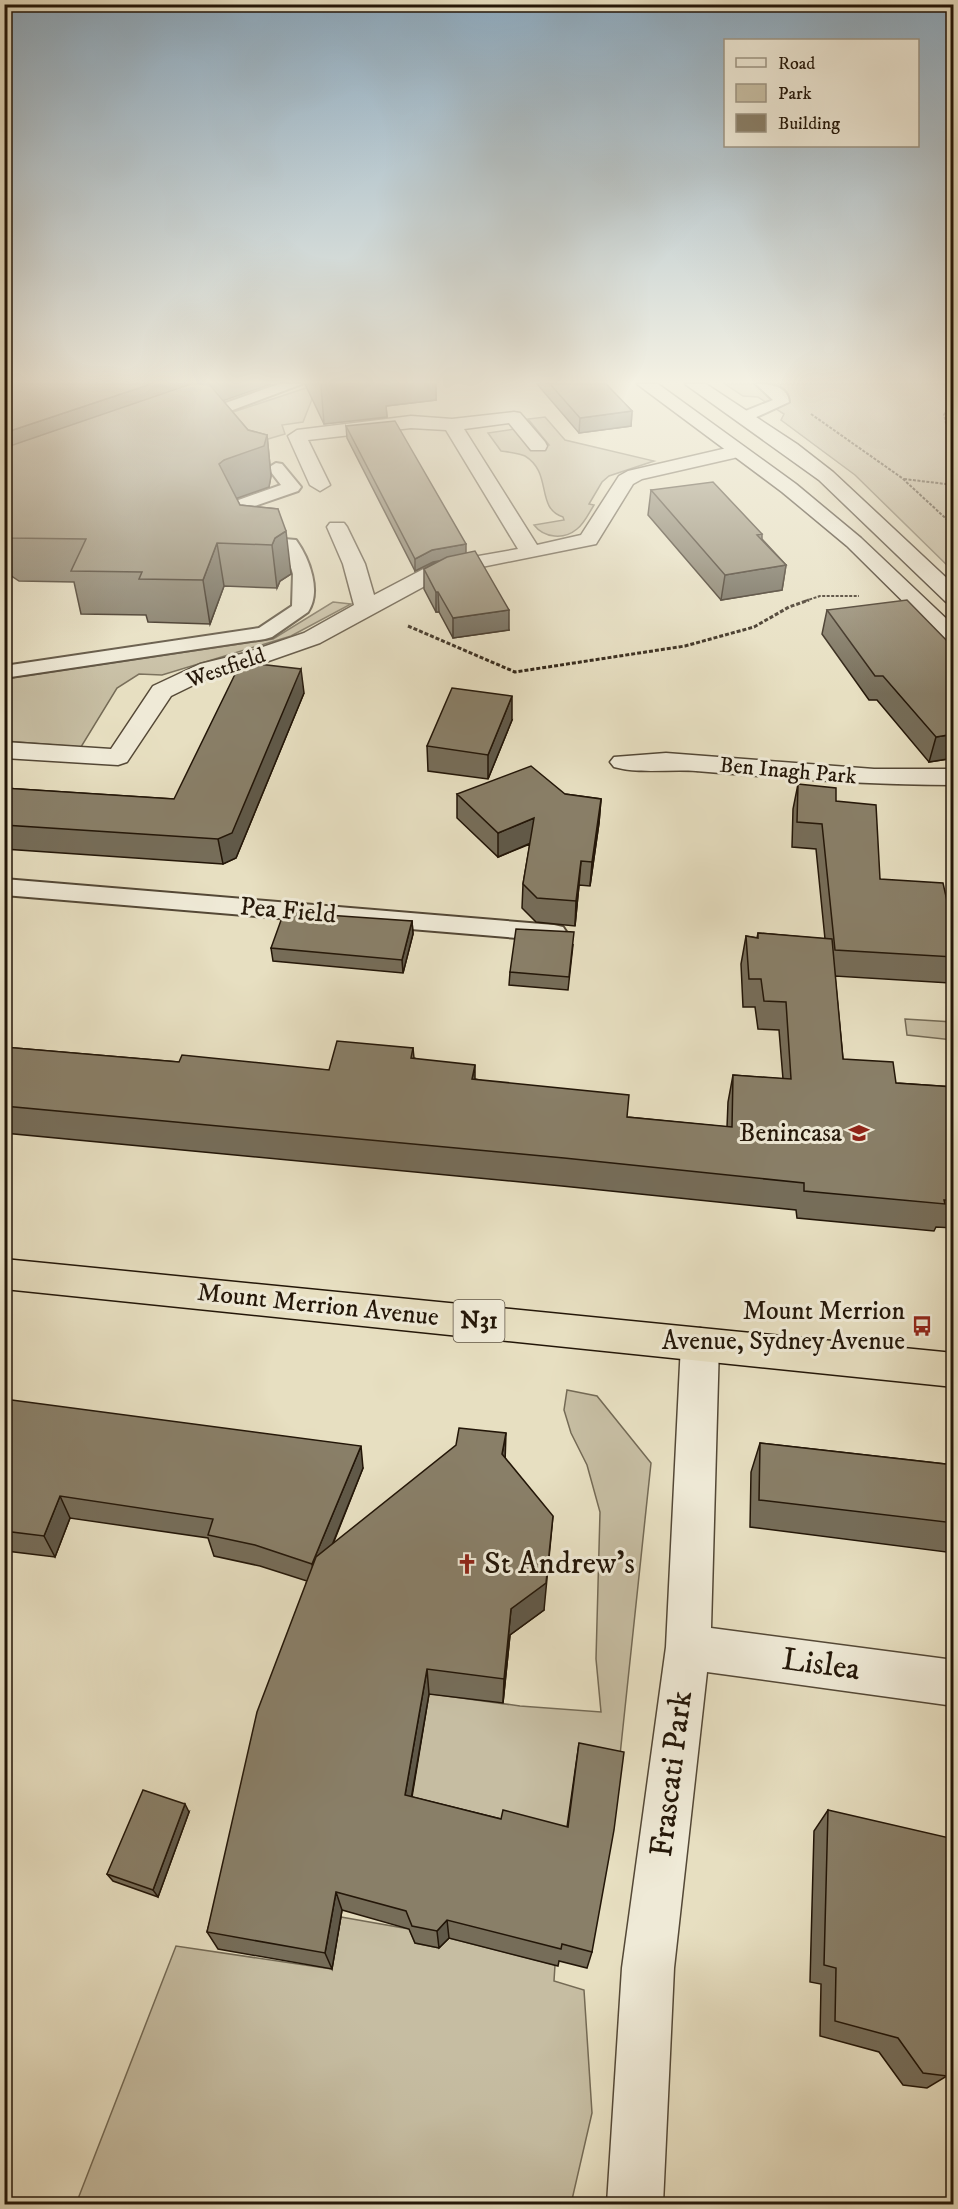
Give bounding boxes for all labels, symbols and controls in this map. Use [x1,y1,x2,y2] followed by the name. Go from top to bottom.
[724,39,919,147] legend
[778,53,815,75] text: Road
[778,83,812,105] text: Park
[778,113,840,135] text: Building
[182,642,269,694] street label: Westfield
[718,752,858,790] street label: Ben Inagh Park
[239,890,337,932] street label: Pea Field
[739,1117,842,1150] place label: Benincasa
[847,1121,871,1145] school or university icon: Benincasa
[195,1276,441,1334] street label: Mount Merrion Avenue
[662,1295,905,1358] place label: Mount Merrion Avenue, Sydney Avenue
[454,1300,504,1342] road number: N31
[910,1314,934,1338] bus stop icon: Mount Merrion Avenue, Sydney Avenue
[484,1544,635,1584] place label: St Andrew's
[455,1552,479,1576] church icon: St Andrew's
[779,1640,863,1690] street label: Lislea
[642,1689,702,1859] street label: Frascati Park

